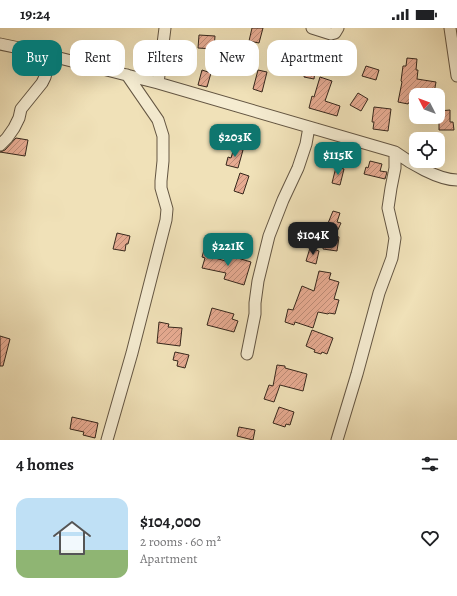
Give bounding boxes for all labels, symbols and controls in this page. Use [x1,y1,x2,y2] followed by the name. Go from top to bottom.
[20,4,50,24] text: 19:24
[12,40,62,76] chip: Buy
[70,40,125,76] chip: Rent
[133,40,197,76] chip: Filters
[205,40,259,76] chip: New
[267,40,357,76] chip: Apartment
[409,88,445,124] north arrow
[409,88,445,168] map controls
[207,124,263,158] pin: $203K
[218,128,252,145] text: $203K
[409,132,445,168] button: locate
[310,142,366,176] pin: $115K
[323,146,353,163] text: $115K
[285,222,341,256] pin: $104K
[297,226,329,243] text: $104K
[200,233,256,267] pin: $221K
[212,237,244,254] text: $221K
[16,453,74,476] text: 4 homes
[419,453,441,475] icon: filters
[140,510,201,533] text: $104,000
[48,514,96,562] icon: home
[419,527,441,549] icon: heart
[140,533,221,550] text: 2 rooms · 60 m²
[140,550,198,567] text: Apartment

